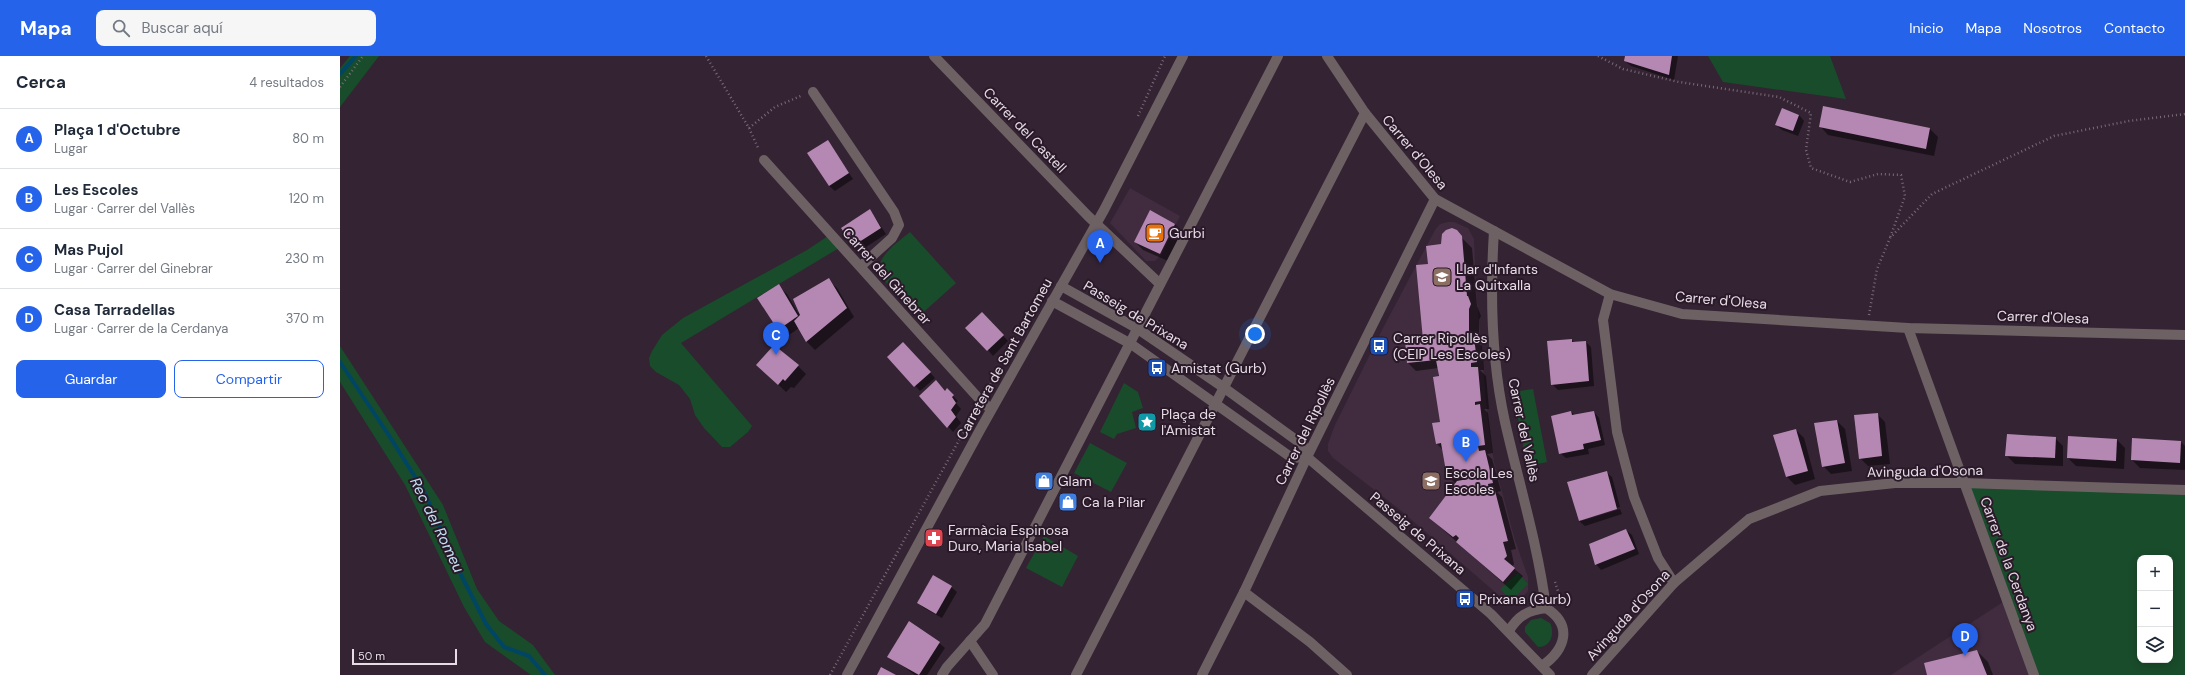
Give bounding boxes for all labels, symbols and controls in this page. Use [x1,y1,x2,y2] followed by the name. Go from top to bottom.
[96,10,376,46] search box
[20,16,72,41] text: Mapa
[110,17,132,39] icon: search
[142,18,223,38] text: Buscar aquí
[1909,19,1944,37] text: Inicio
[1966,19,2001,37] text: Mapa
[2023,19,2082,37] text: Nosotros
[2104,19,2165,37] text: Contacto
[16,71,66,93] text: Cerca
[249,74,324,91] text: 4 resultados
[980,83,1070,177] street label: Carrer del Castell
[1378,111,1452,193] street label: Carrer d'Olesa
[54,120,181,140] text: Plaça 1 d'Octubre
[24,130,34,147] text: A
[292,130,324,147] text: 80 m
[54,140,87,157] text: Lugar
[54,180,139,200] text: Les Escoles
[25,190,33,207] text: B
[289,190,324,207] text: 120 m
[54,200,195,217] text: Lugar · Carrer del Vallès
[1144,222,1166,244] cafe icon: Gurbi
[839,224,935,328] street label: Carrer del Ginebrar
[1169,224,1205,242] place label: Gurbi
[1087,230,1113,263] pin: A
[54,240,123,260] text: Mas Pujol
[24,250,34,267] text: C
[285,250,324,267] text: 230 m
[54,260,213,277] text: Lugar · Carrer del Ginebrar
[1456,260,1538,294] place label: Llar d'Infants La Quitxalla
[1431,266,1453,288] school or university icon: Llar d'Infants La Quitxalla
[952,275,1056,443] street label: Carretera de Sant Bartomeu
[1080,276,1192,354] street label: Passeig de Prixana
[1674,287,1768,313] street label: Carrer d'Olesa
[54,300,175,320] text: Casa Tarradellas
[1997,306,2089,328] street label: Carrer d'Olesa
[24,310,34,327] text: D
[286,310,324,327] text: 370 m
[54,320,228,337] text: Lugar · Carrer de la Cerdanya
[763,322,789,355] pin: C
[1245,324,1265,344] your location
[1393,329,1511,363] place label: Carrer Ripollès (CEIP Les Escoles)
[1368,335,1390,357] bus stop icon: Carrer Ripollès (CEIP Les Escoles)
[1146,357,1168,379] bus stop icon: Amistat (Gurb)
[1171,359,1266,377] place label: Amistat (Gurb)
[16,360,166,398] button: Guardar
[174,360,324,398] button: Compartir
[1271,374,1339,488] street label: Carrer del Ripollès
[1504,376,1544,484] street label: Carrer del Vallès
[1161,405,1216,439] place label: Plaça de l'Amistat
[1136,411,1158,433] place icon: Plaça de l'Amistat
[1453,429,1479,462] pin: B
[1867,461,1983,481] street label: Avinguda d'Osona
[1445,464,1513,498] place label: Escola Les Escoles
[1033,470,1055,492] shop icon: Glam
[1420,470,1442,492] school or university icon: Escola Les Escoles
[1058,472,1092,490] place label: Glam
[405,474,469,576] water label: Rec del Romeu
[1366,488,1470,578] street label: Passeig de Prixana
[1057,491,1079,513] shop icon: Ca la Pilar
[1082,493,1145,511] place label: Ca la Pilar
[1976,494,2042,634] street label: Carrer de la Cerdanya
[948,521,1069,555] place label: Farmàcia Espinosa Duro, Maria Isabel
[923,527,945,549] pharmacy icon: Farmàcia Espinosa Duro, Maria Isabel
[2137,555,2173,663] map controls
[2137,555,2173,591] button: +
[1582,566,1674,664] street label: Avinguda d'Osona
[1454,588,1476,610] bus stop icon: Prixana (Gurb)
[1479,590,1571,608] place label: Prixana (Gurb)
[2137,591,2173,627] button: −
[1952,623,1978,656] pin: D
[2137,627,2173,663] button: layers
[352,647,457,666] scale bar
[358,649,385,663] text: 50 m

